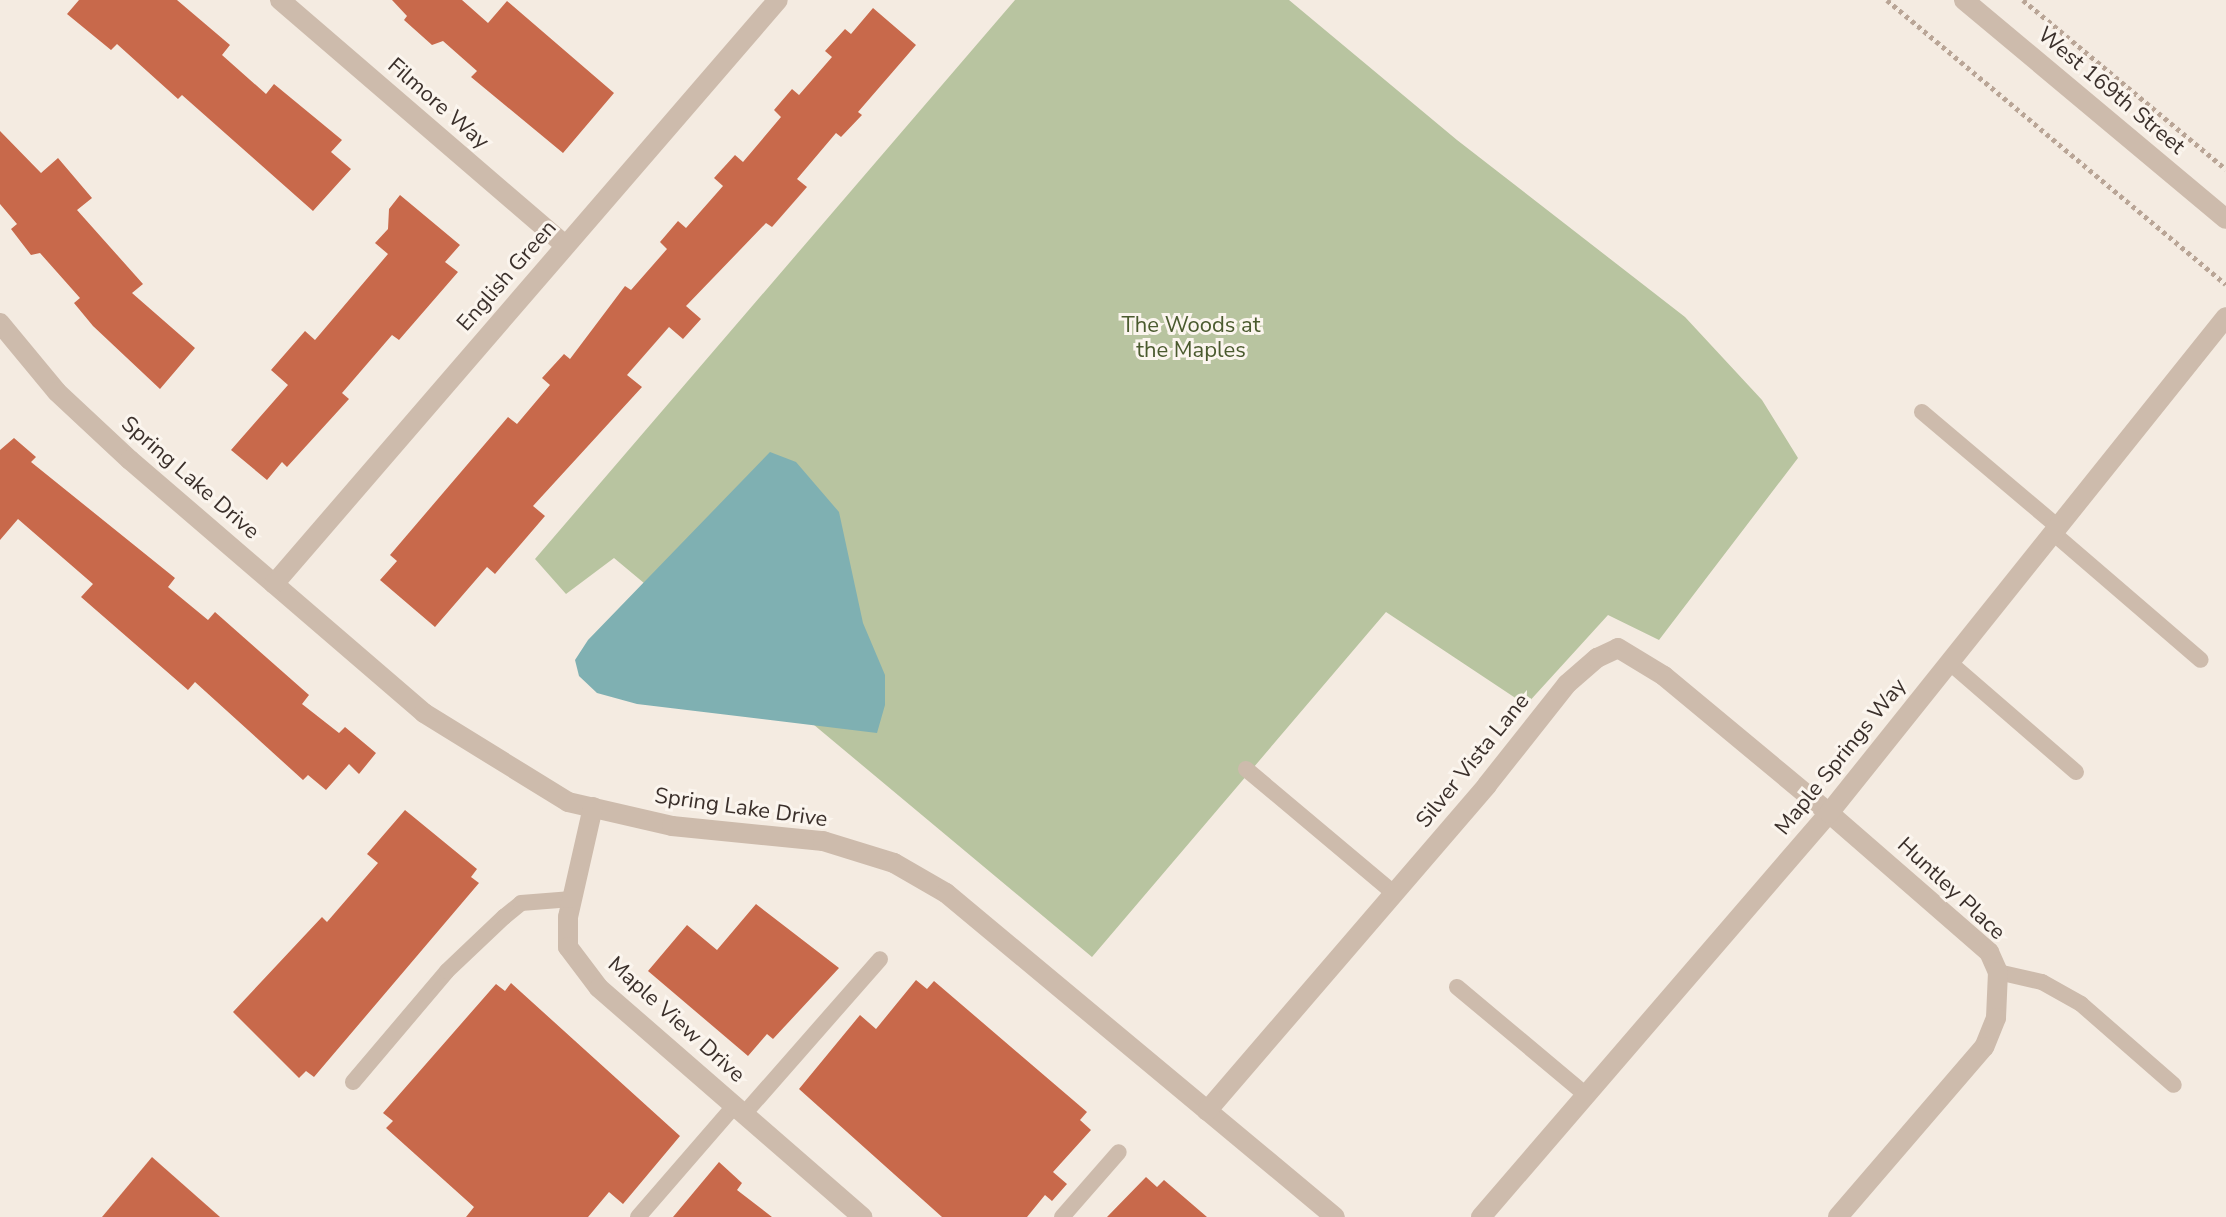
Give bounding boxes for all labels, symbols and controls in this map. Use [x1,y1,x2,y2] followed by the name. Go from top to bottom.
[2032,22,2190,160] street label: West 169th Street
[382,53,494,155] street label: Filmore Way
[452,215,562,337] street label: English Green
[1122,312,1260,364] park label: The Woods at the Maples
[116,411,264,545] street label: Spring Lake Drive
[1770,673,1912,841] street label: Maple Springs Way
[1411,689,1535,833] street label: Silver Vista Lane
[653,783,829,833] street label: Spring Lake Drive
[1892,832,2010,946] street label: Huntley Place
[602,952,750,1088] street label: Maple View Drive

